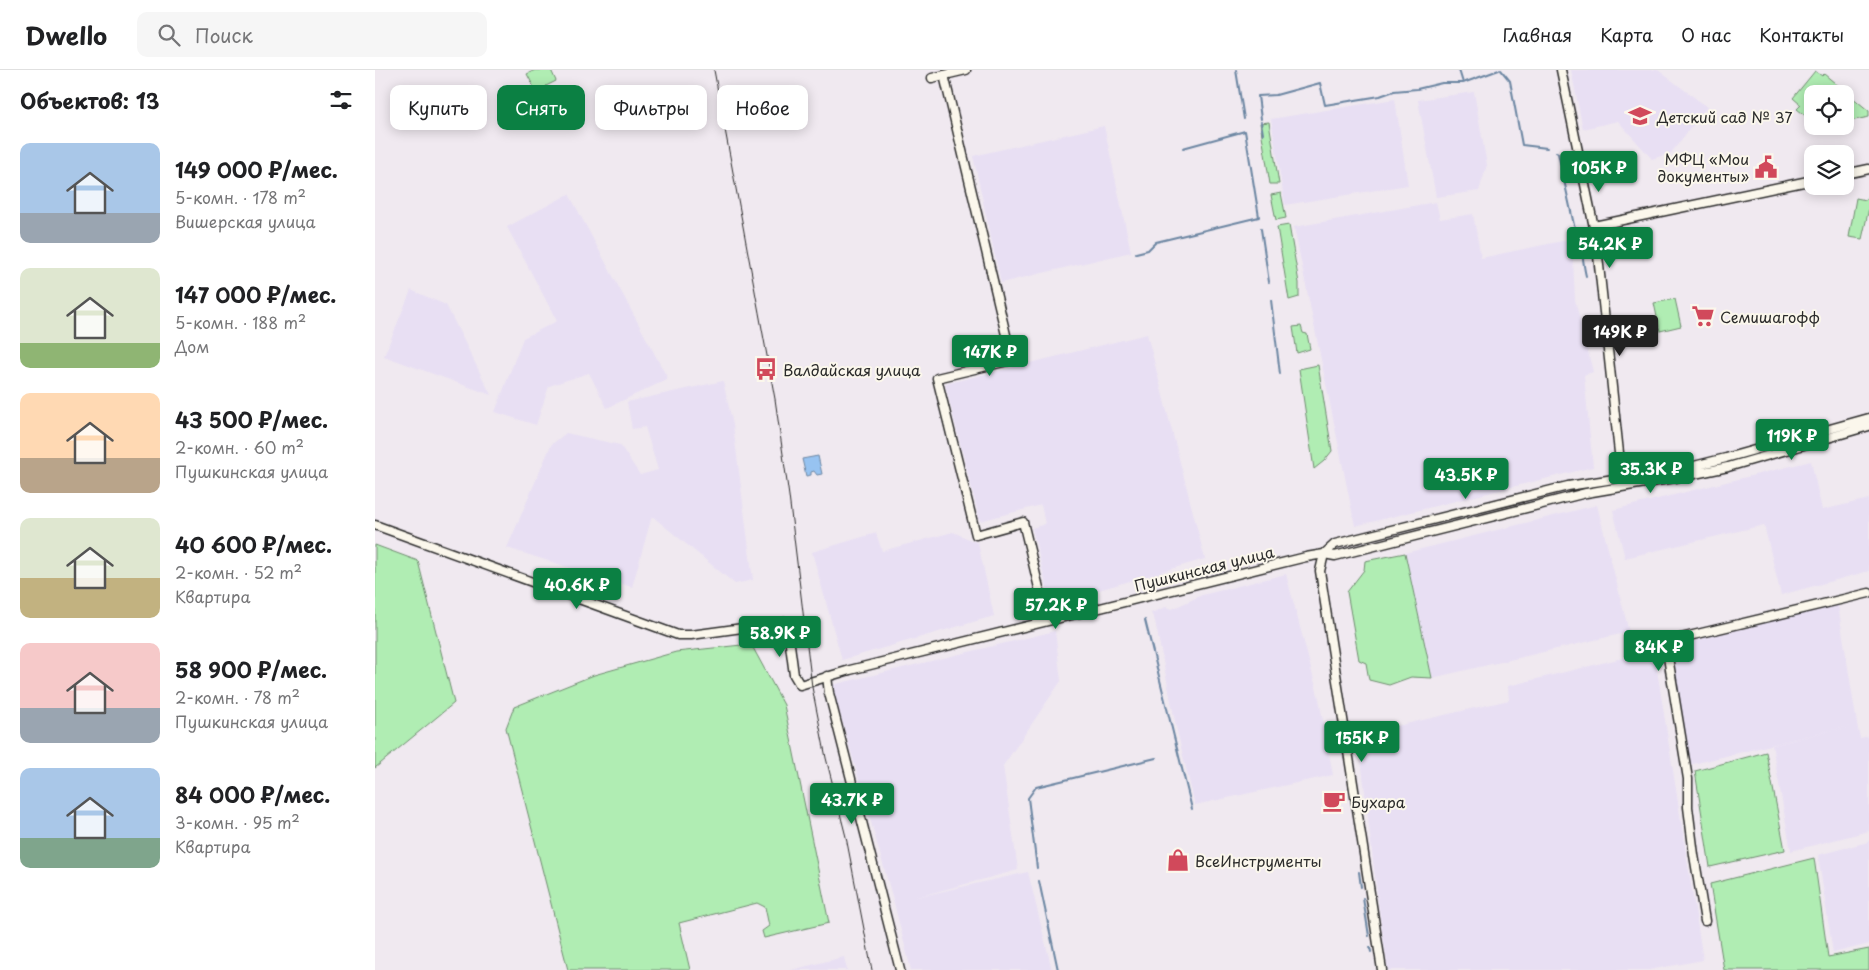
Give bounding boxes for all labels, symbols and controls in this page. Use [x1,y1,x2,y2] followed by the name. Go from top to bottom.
[137,12,487,57] search box
[25,17,107,53] text: Dwello
[155,21,183,49] icon: search
[195,21,253,49] text: Поиск
[1503,21,1572,48] text: Главная
[1600,21,1653,48] text: Карта
[1681,21,1731,48] text: О нас
[1759,21,1844,48] text: Контакты
[20,84,160,116] text: Объектов: 13
[390,85,487,130] chip: Купить
[497,85,585,130] chip: Снять
[595,85,707,130] chip: Фильтры
[717,85,808,130] chip: Новое
[1804,85,1854,195] map controls
[1804,85,1854,135] button: locate
[327,86,355,114] icon: filters
[1627,103,1653,129] school or university icon: Детский сад № 37
[1656,105,1792,128] place label: Детский сад № 37
[1804,145,1854,195] button: layers
[1657,147,1749,187] place label: МФЦ «Мои документы»
[1558,150,1640,193] pin: 105K ₽
[175,153,338,185] text: 149 000 ₽/мес.
[1753,154,1779,180] public building icon: МФЦ «Мои документы»
[1571,155,1627,179] text: 105K ₽
[60,163,120,223] icon: home
[175,185,306,209] text: 5-комн. · 178 m²
[175,209,316,233] text: Вишерская улица
[1564,226,1656,269] pin: 54.2K ₽
[1578,231,1642,255] text: 54.2K ₽
[175,278,336,310] text: 147 000 ₽/мес.
[60,288,120,348] icon: home
[1690,303,1716,329] supermarket icon: Семишагофф
[1720,305,1820,328] place label: Семишагофф
[175,310,306,334] text: 5-комн. · 188 m²
[1579,314,1661,357] pin: 149K ₽
[1593,319,1647,343] text: 149K ₽
[175,334,209,358] text: Дом
[949,334,1031,377] pin: 147K ₽
[963,339,1017,363] text: 147K ₽
[753,356,779,382] bus stop icon: Валдайская улица
[783,358,921,381] place label: Валдайская улица
[175,403,328,435] text: 43 500 ₽/мес.
[60,413,120,473] icon: home
[1751,418,1833,461] pin: 119K ₽
[1767,423,1817,447] text: 119K ₽
[175,435,304,459] text: 2-комн. · 60 m²
[1605,452,1697,494] pin: 35.3K ₽
[1620,456,1682,480] text: 35.3K ₽
[1420,458,1512,500] pin: 43.5K ₽
[175,459,328,483] text: Пушкинская улица
[1435,462,1497,486] text: 43.5K ₽
[175,528,332,560] text: 40 600 ₽/мес.
[60,538,120,598] icon: home
[1132,539,1277,597] street label: Пушкинская улица
[175,560,302,584] text: 2-комн. · 52 m²
[531,568,623,610] pin: 40.6K ₽
[544,572,610,596] text: 40.6K ₽
[175,584,250,608] text: Квартира
[1010,588,1102,630] pin: 57.2K ₽
[1025,592,1087,616] text: 57.2K ₽
[734,616,826,658] pin: 58.9K ₽
[750,620,810,644] text: 58.9K ₽
[1624,630,1694,672] pin: 84K ₽
[1635,634,1683,658] text: 84K ₽
[175,653,327,685] text: 58 900 ₽/мес.
[60,663,120,723] icon: home
[175,685,300,709] text: 2-комн. · 78 m²
[175,709,328,733] text: Пушкинская улица
[1321,720,1403,763] pin: 155K ₽
[1335,725,1389,749] text: 155K ₽
[175,778,330,810] text: 84 000 ₽/мес.
[806,782,898,825] pin: 43.7K ₽
[821,787,883,811] text: 43.7K ₽
[60,788,120,848] icon: home
[1321,788,1347,814] cafe icon: Бухара
[1351,790,1406,813] place label: Бухара
[175,810,300,834] text: 3-комн. · 95 m²
[175,834,250,858] text: Квартира
[1165,847,1191,873] shop icon: ВсеИнструменты
[1195,849,1322,872] place label: ВсеИнструменты

